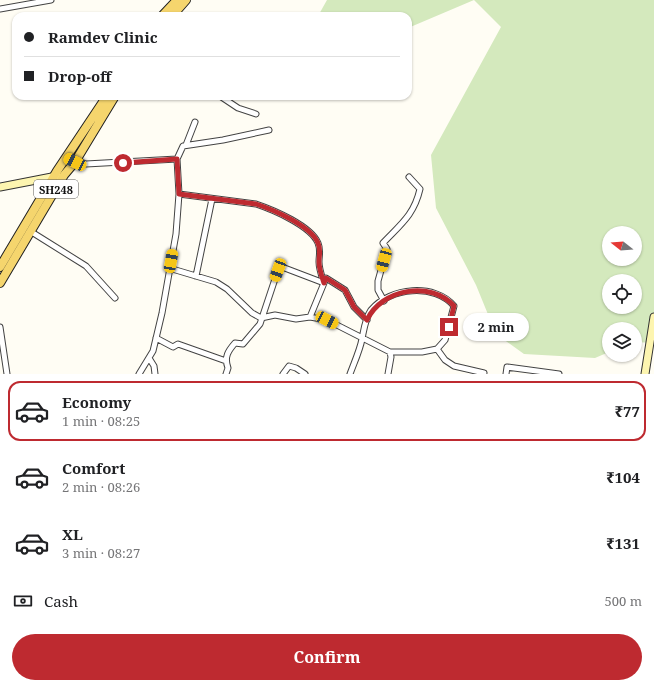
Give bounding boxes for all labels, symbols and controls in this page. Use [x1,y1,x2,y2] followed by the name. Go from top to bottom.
[48,27,158,47] text: Ramdev Clinic
[48,66,112,86] text: Drop-off
[62,151,88,173] car
[114,154,132,172] route start
[34,180,78,198] road number: SH248
[602,226,642,266] north arrow
[602,226,642,362] map controls
[375,247,393,273] car
[163,248,179,274] car
[268,257,288,283] car
[602,274,642,314] button: locate
[314,309,340,331] car
[463,313,529,341] callout: 2 min
[440,318,458,336] route end
[478,318,514,336] text: 2 min
[602,322,642,362] button: layers
[62,392,131,412] text: Economy
[14,393,50,429] icon: car
[615,401,640,421] text: ₹77
[62,412,140,430] text: 1 min · 08:25
[62,458,125,478] text: Comfort
[14,459,50,495] icon: car
[606,467,640,487] text: ₹104
[62,478,140,496] text: 2 min · 08:26
[62,524,83,544] text: XL
[14,525,50,561] icon: car
[606,533,640,553] text: ₹131
[62,544,140,562] text: 3 min · 08:27
[12,590,34,612] icon: cash
[44,591,78,611] text: Cash
[605,592,642,610] text: 500 m
[12,634,642,680] button: Confirm

